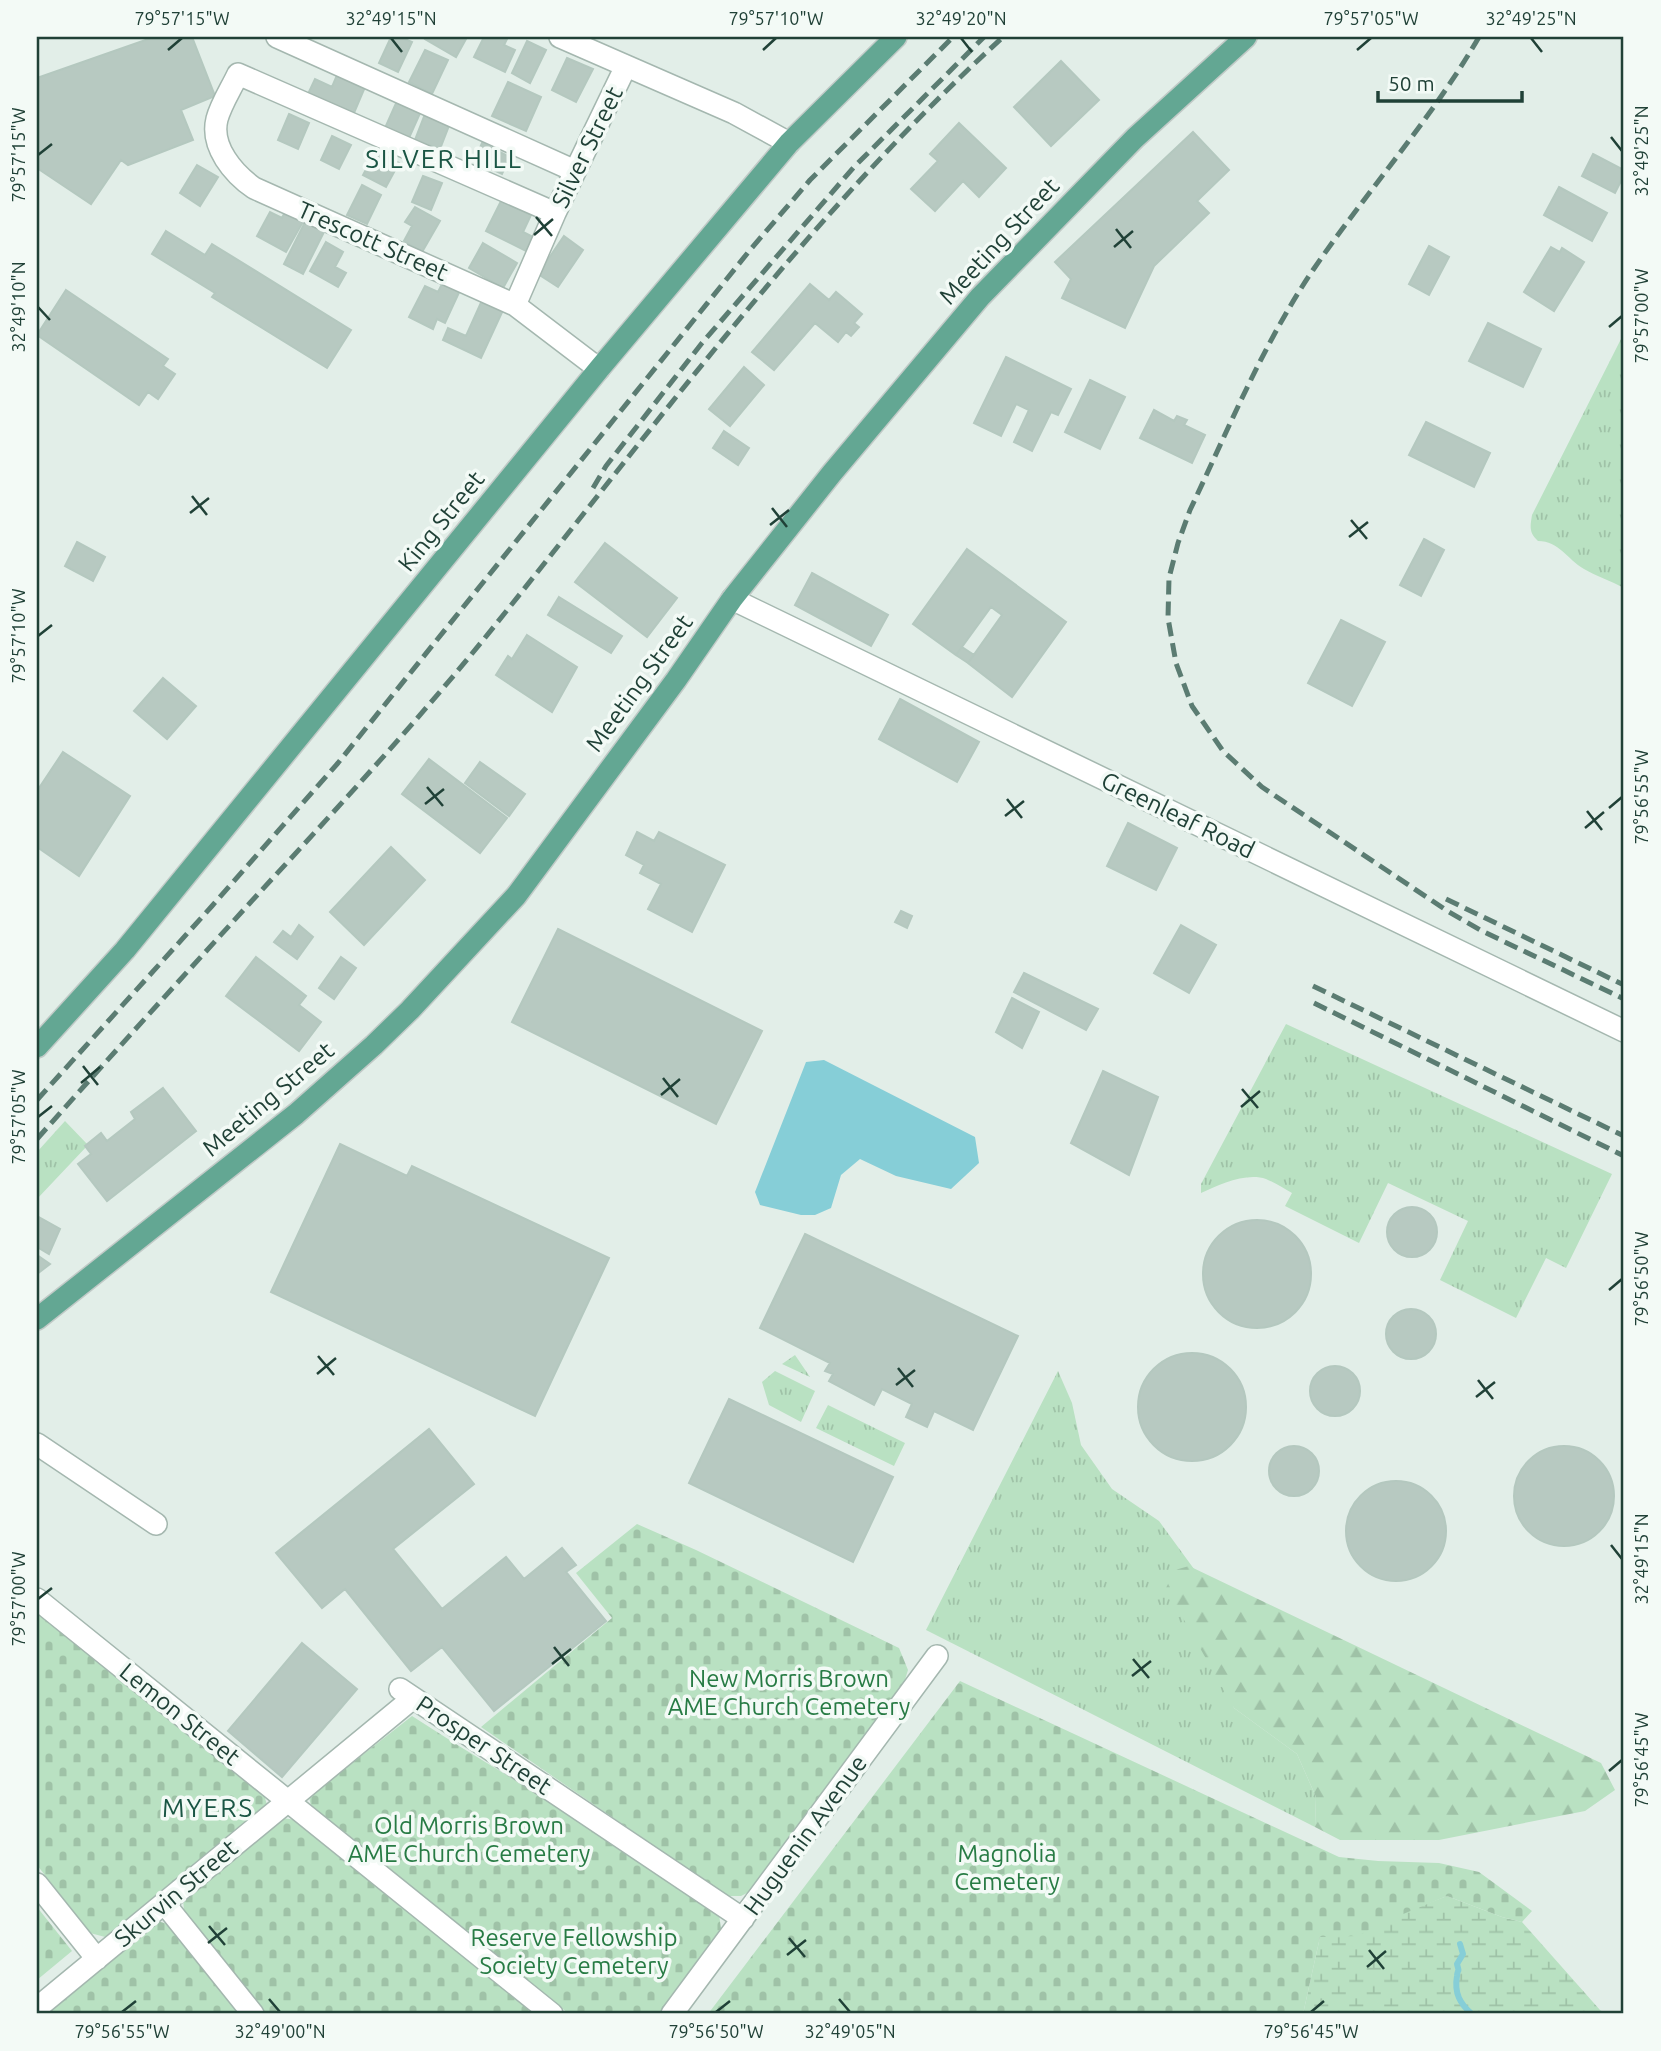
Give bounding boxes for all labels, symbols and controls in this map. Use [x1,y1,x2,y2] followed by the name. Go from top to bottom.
[134,8,230,28] text: 79°57'15"W
[345,8,437,28] text: 32°49'15"N
[728,8,824,28] text: 79°57'10"W
[915,8,1007,28] text: 32°49'20"N
[1323,8,1419,28] text: 79°57'05"W
[1485,8,1577,28] text: 32°49'25"N
[1378,60,1521,104] scale bar
[1388,71,1435,95] text: 50 m
[546,82,628,212] street label: Silver Street
[1631,105,1651,197] text: 32°49'25"N
[8,107,28,203] text: 79°57'15"W
[365,144,523,173] district label: SILVER HILL
[934,172,1065,310] street label: Meeting Street
[294,196,453,286] street label: Trescott Street
[8,261,28,353] text: 32°49'10"N
[1631,268,1651,364] text: 79°57'00"W
[392,465,490,576] street label: King Street
[8,588,28,684] text: 79°57'10"W
[580,609,698,757] street label: Meeting Street
[1631,749,1651,845] text: 79°56'55"W
[1097,766,1259,864] street label: Greenleaf Road
[197,1036,339,1162] street label: Meeting Street
[8,1069,28,1165] text: 79°57'05"W
[1631,1231,1651,1327] text: 79°56'50"W
[1631,1513,1651,1605] text: 32°49'15"N
[8,1551,28,1647] text: 79°57'00"W
[115,1657,246,1771] street label: Lemon Street
[668,1665,911,1720] park label: New Morris Brown AME Church Cemetery
[411,1690,557,1800] street label: Prosper Street
[1631,1712,1651,1808] text: 79°56'45"W
[738,1750,872,1920] street label: Huguenin Avenue
[162,1793,254,1822] district label: MYERS
[348,1812,591,1867] park label: Old Morris Brown AME Church Cemetery
[109,1834,243,1952] street label: Skurvin Street
[954,1840,1060,1895] park label: Magnolia Cemetery
[471,1924,677,1979] park label: Reserve Fellowship Society Cemetery
[74,2021,170,2041] text: 79°56'55"W
[234,2021,326,2041] text: 32°49'00"N
[668,2021,764,2041] text: 79°56'50"W
[804,2021,896,2041] text: 32°49'05"N
[1263,2021,1359,2041] text: 79°56'45"W

